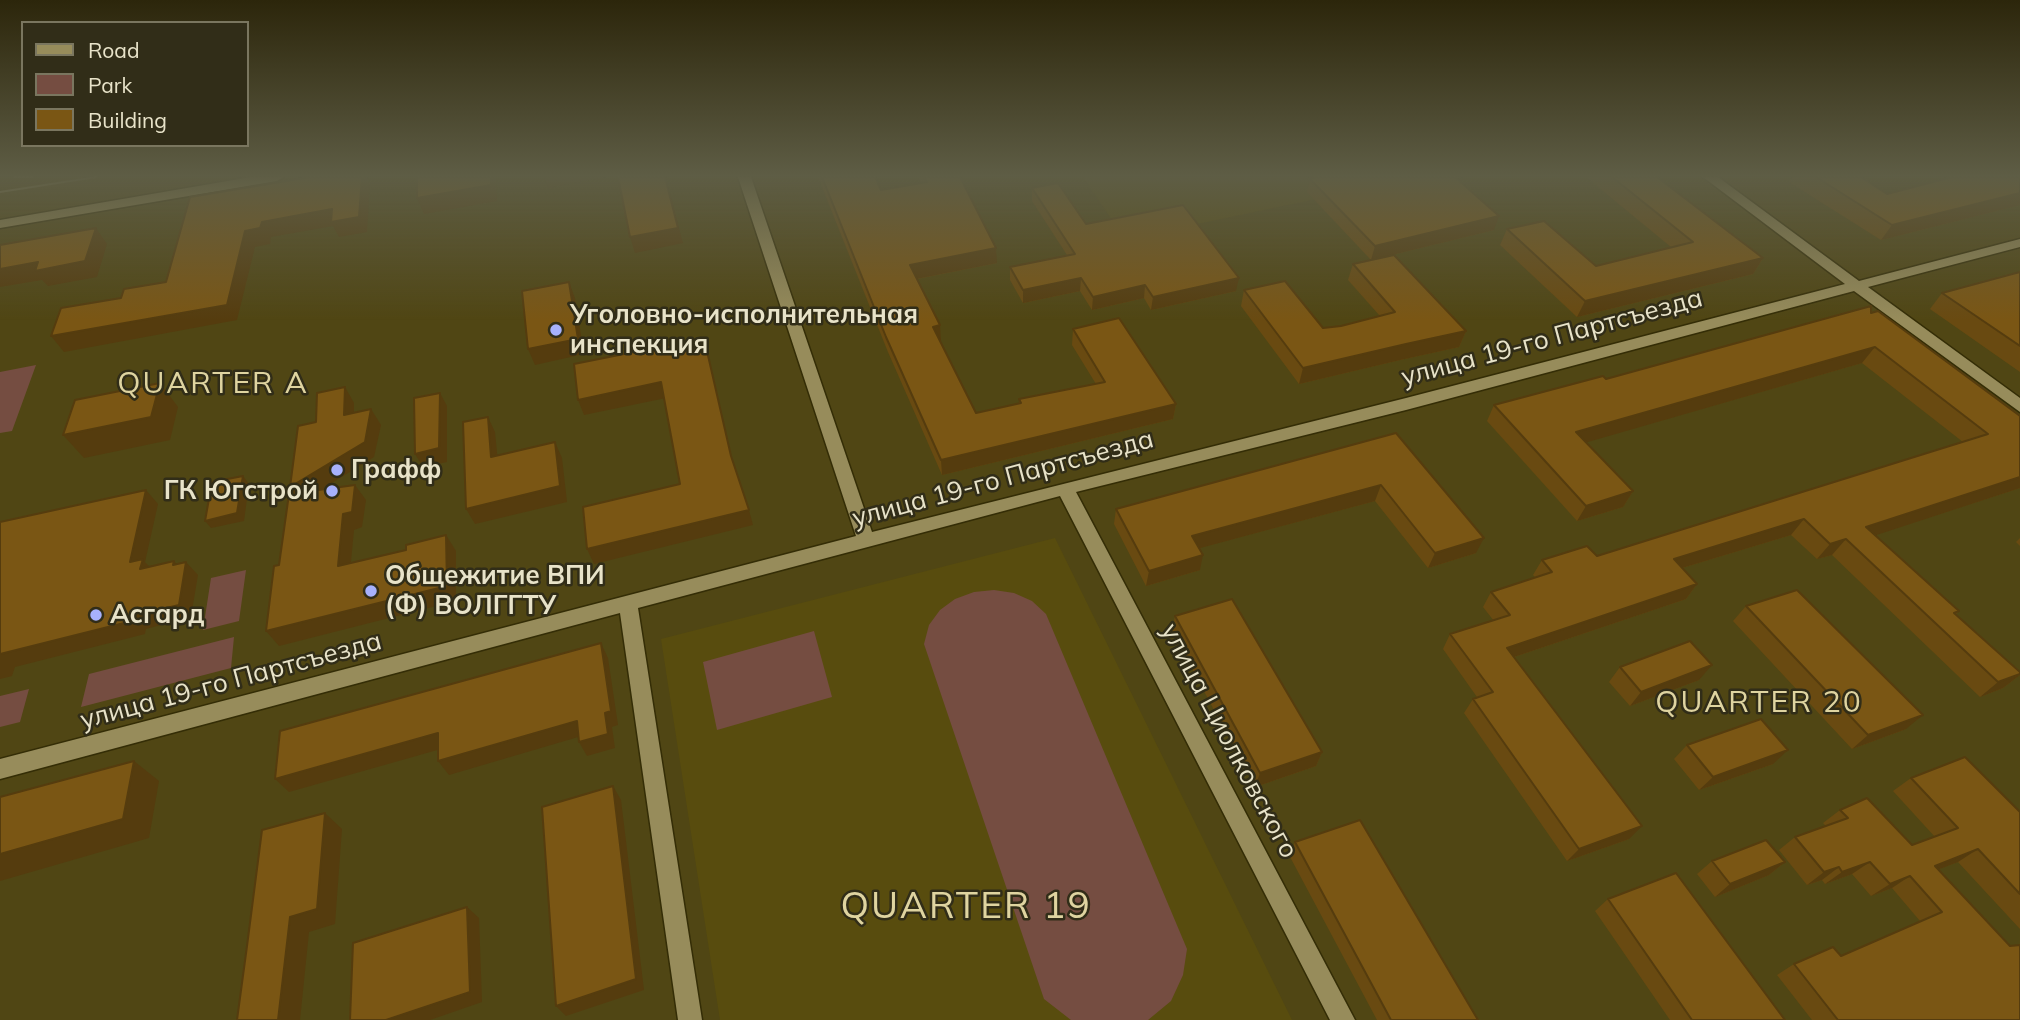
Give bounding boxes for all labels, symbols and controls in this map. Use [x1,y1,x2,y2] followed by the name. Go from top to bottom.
[21,21,248,147] legend
[88,37,139,63] text: Road
[88,72,132,98] text: Park
[88,107,167,133] text: Building
[1398,283,1706,393] street label: улица 19-го Партсъезда
[570,299,918,360] place label: Уголовно-исполнительная инспекция
[548,322,564,338] marker: Уголовно-исполнительная инспекция
[118,366,308,402] district label: QUARTER A
[849,424,1157,534] street label: улица 19-го Партсъезда
[351,454,441,486] place label: Графф
[329,462,345,478] marker: Графф
[164,475,318,507] place label: ГК Югстрой
[324,483,340,499] marker: ГК Югстрой
[385,560,605,622] place label: Общежитие ВПИ (Ф) ВОЛГГТУ
[363,583,379,599] marker: Общежитие ВПИ (Ф) ВОЛГГТУ
[110,599,205,631] place label: Асгард
[88,607,104,623] marker: Асгард
[1154,618,1304,864] street label: улица Циолковского
[77,626,385,736] street label: улица 19-го Партсъезда
[1657,685,1861,721] district label: QUARTER 20
[842,885,1090,929] district label: QUARTER 19

